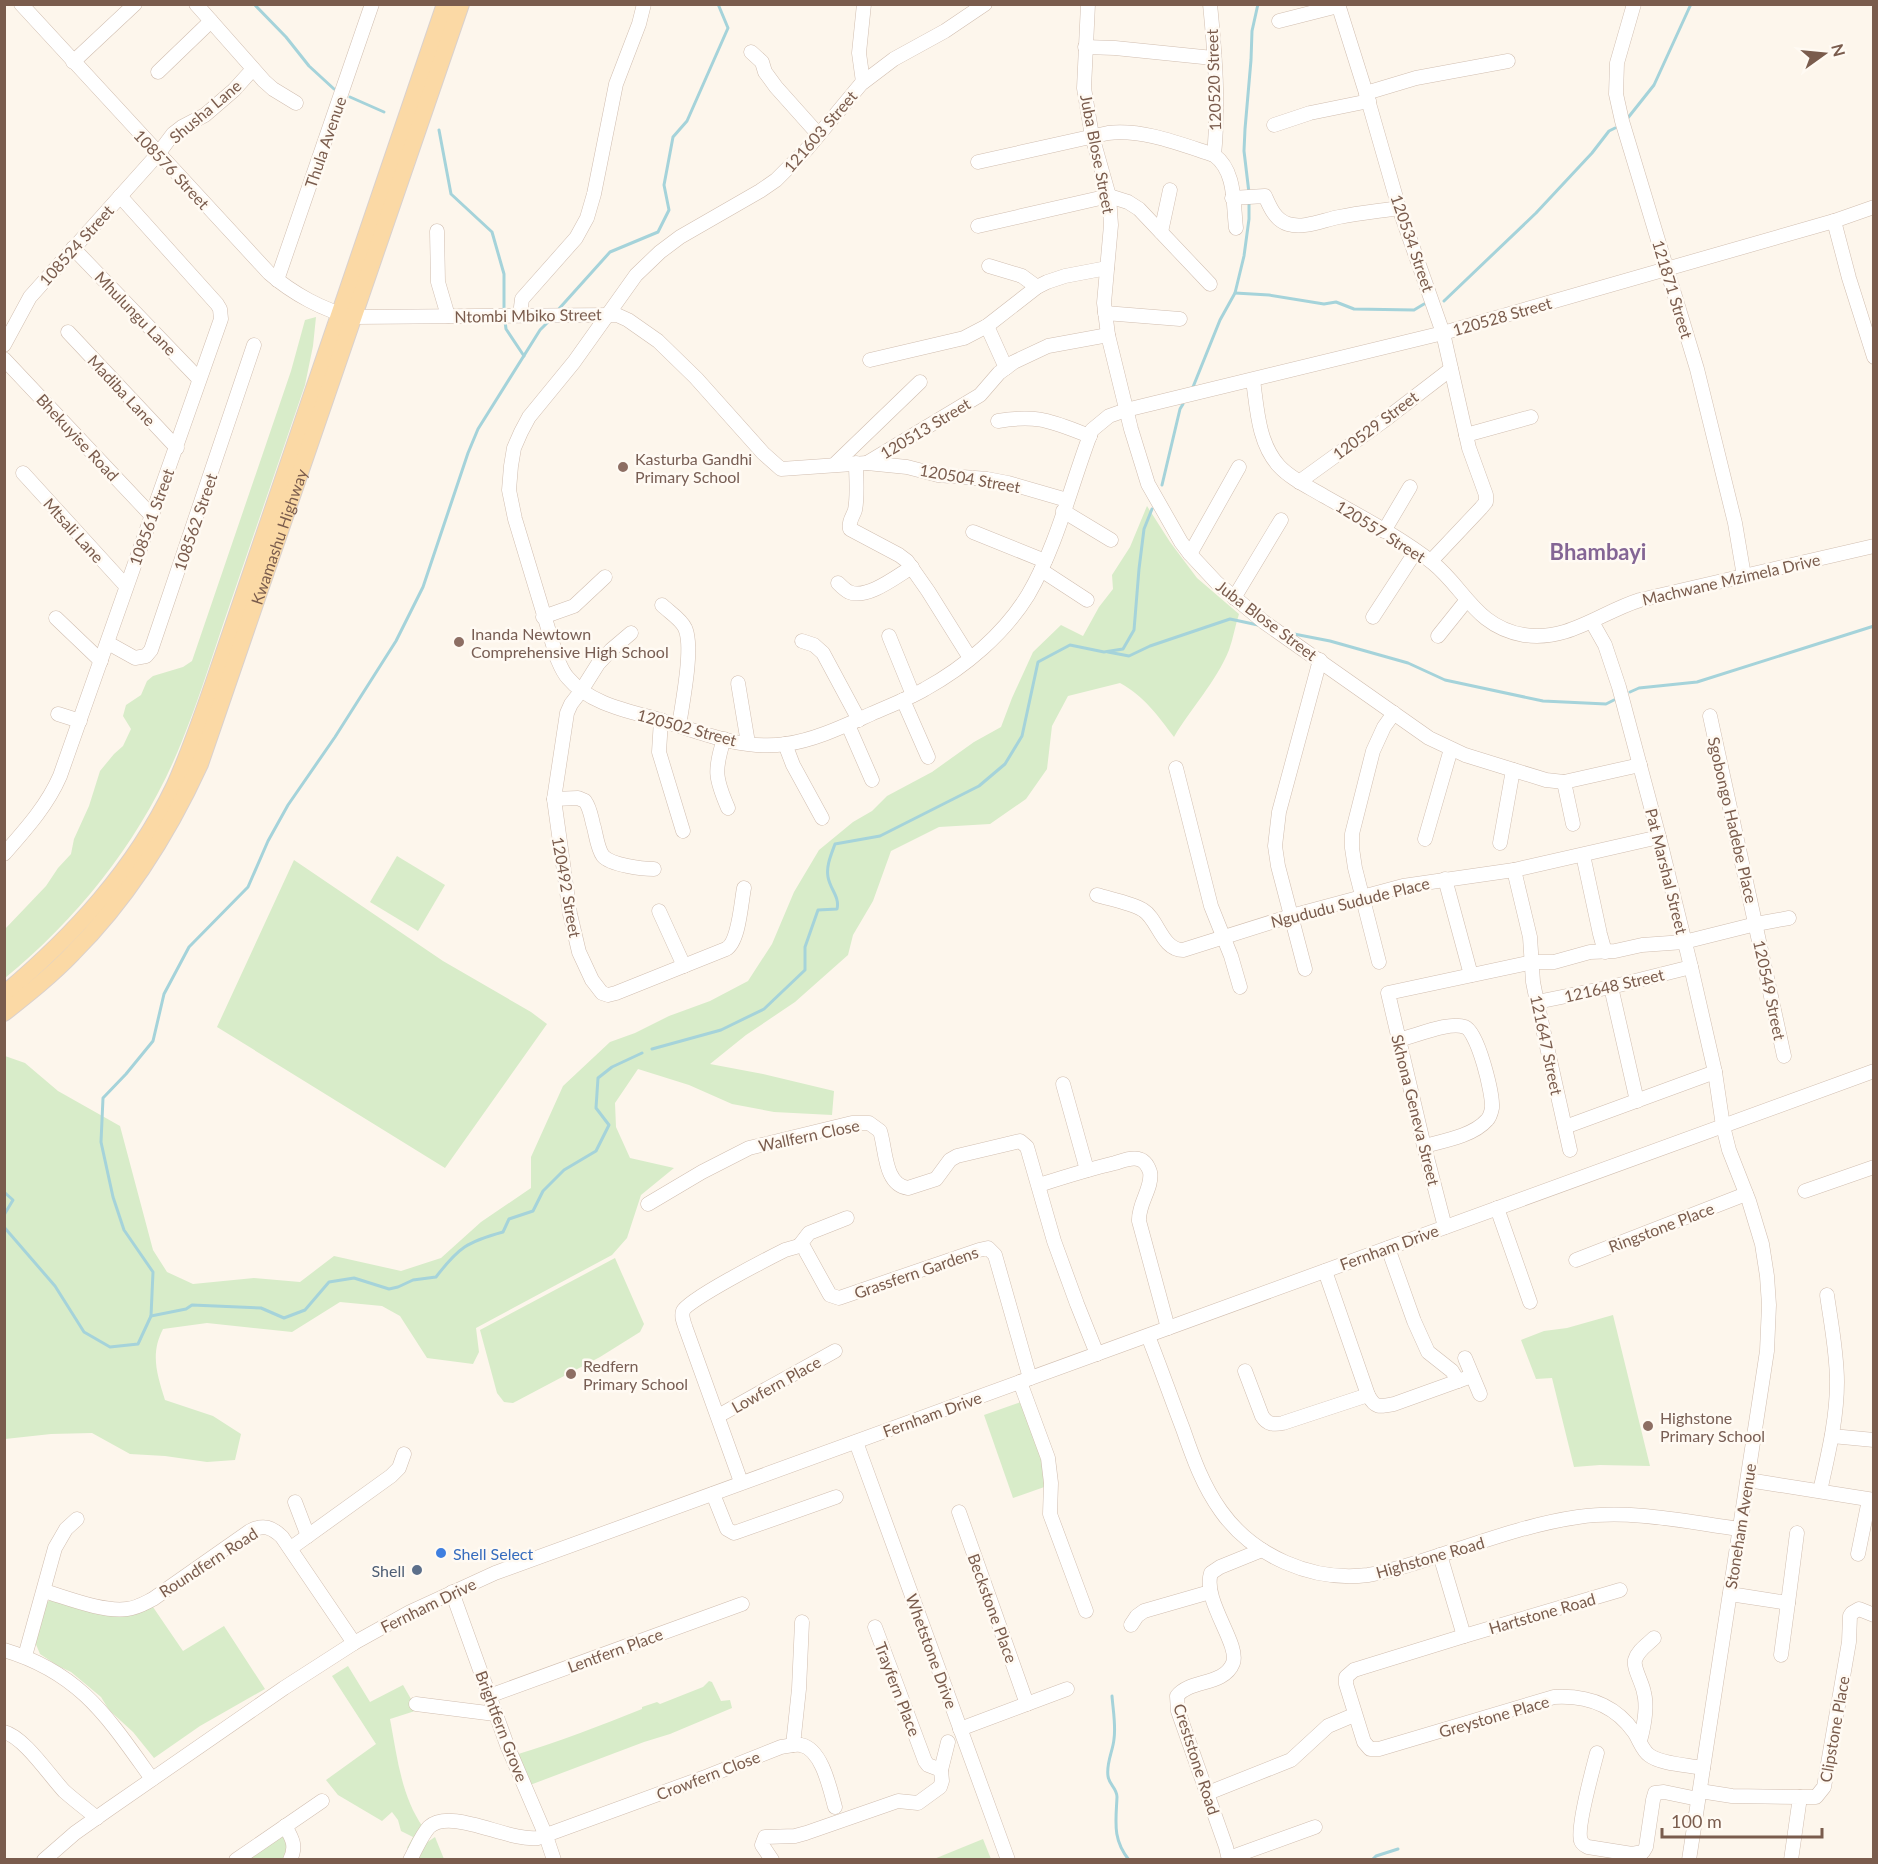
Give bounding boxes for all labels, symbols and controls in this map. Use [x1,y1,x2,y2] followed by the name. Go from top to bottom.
[1794,24,1854,84] north arrow
[1202,28,1224,131] street label: 120520 Street
[1828,42,1850,58] text: N
[165,75,245,147] street label: Shusha Lane
[779,86,861,176] street label: 121603 Street
[1077,93,1119,215] street label: Juba Blose Street
[300,94,350,190] street label: Thula Avenue
[130,125,214,213] street label: 108576 Street
[1387,192,1439,295] street label: 120534 Street
[35,201,117,289] street label: 108524 Street
[1649,237,1697,341] street label: 121871 Street
[91,267,181,359] street label: Mhulungu Lane
[1450,293,1554,339] street label: 120528 Street
[454,304,602,326] street label: Ntombi Mbiko Street
[84,351,160,429] street label: Madiba Lane
[1329,387,1422,463] street label: 120529 Street
[33,390,123,484] street label: Bhekuyise Road
[876,393,974,462] street label: 120513 Street
[635,449,752,486] place label: Kasturba Gandhi Primary School
[616,460,630,474] marker: Kasturba Gandhi Primary School
[918,460,1022,496] street label: 120504 Street
[246,465,310,607] street label: Kwamashu Highway
[125,466,177,568] street label: 108561 Street
[169,470,221,573] street label: 108562 Street
[40,494,108,566] street label: Mtsali Lane
[1333,496,1429,566] street label: 120557 Street
[1550,538,1646,565] district label: Bhambayi
[1640,549,1822,609] street label: Machwane Mzimela Drive
[1213,576,1321,664] street label: Juba Blose Street
[471,624,669,661] place label: Inanda Newtown Comprehensive High School
[452,635,466,649] marker: Inanda Newtown Comprehensive High School
[635,705,739,749] street label: 120502 Street
[1705,735,1761,905] street label: Sgobongo Hadebe Place
[1642,806,1692,936] street label: Pat Marshal Street
[549,835,585,939] street label: 120492 Street
[1269,873,1431,931] street label: Ngududu Sudude Place
[1750,938,1790,1042] street label: 120549 Street
[1562,964,1666,1006] street label: 121648 Street
[1527,993,1567,1097] street label: 121647 Street
[1388,1032,1444,1188] street label: Skhona Geneva Street
[757,1115,861,1155] street label: Wallfern Close
[1606,1198,1716,1256] street label: Ringstone Place
[1337,1220,1441,1274] street label: Fernham Drive
[851,1242,981,1302] street label: Grassfern Gardens
[728,1352,824,1416] street label: Lowfern Place
[583,1356,688,1393] place label: Redfern Primary School
[564,1367,578,1381] marker: Redfern Primary School
[880,1387,984,1441] street label: Fernham Drive
[1660,1408,1765,1445] place label: Highstone Primary School
[1641,1419,1655,1433] marker: Highstone Primary School
[1721,1462,1759,1590] street label: Stoneham Avenue
[155,1523,261,1601] street label: Roundfern Road
[1374,1532,1486,1582] street label: Highstone Road
[453,1544,534,1563] place label: Shell Select
[434,1546,448,1560] marker: Shell Select
[964,1551,1022,1665] street label: Beckstone Place
[372,1561,405,1580] place label: Shell
[410,1563,424,1577] marker: Shell
[377,1574,479,1636] street label: Fernham Drive
[1486,1589,1598,1637] street label: Hartstone Road
[902,1591,962,1711] street label: Whetstone Drive
[565,1624,665,1676] street label: Lentfern Place
[871,1639,925,1739] street label: Trayfern Place
[472,1668,532,1784] street label: Brightfern Grove
[1815,1674,1853,1784] street label: Clipstone Place
[1437,1691,1551,1741] street label: Greystone Place
[1170,1701,1224,1817] street label: Creststone Road
[654,1747,762,1803] street label: Crowfern Close
[1662,1801,1822,1839] scale bar
[1671,1810,1722,1832] text: 100 m

